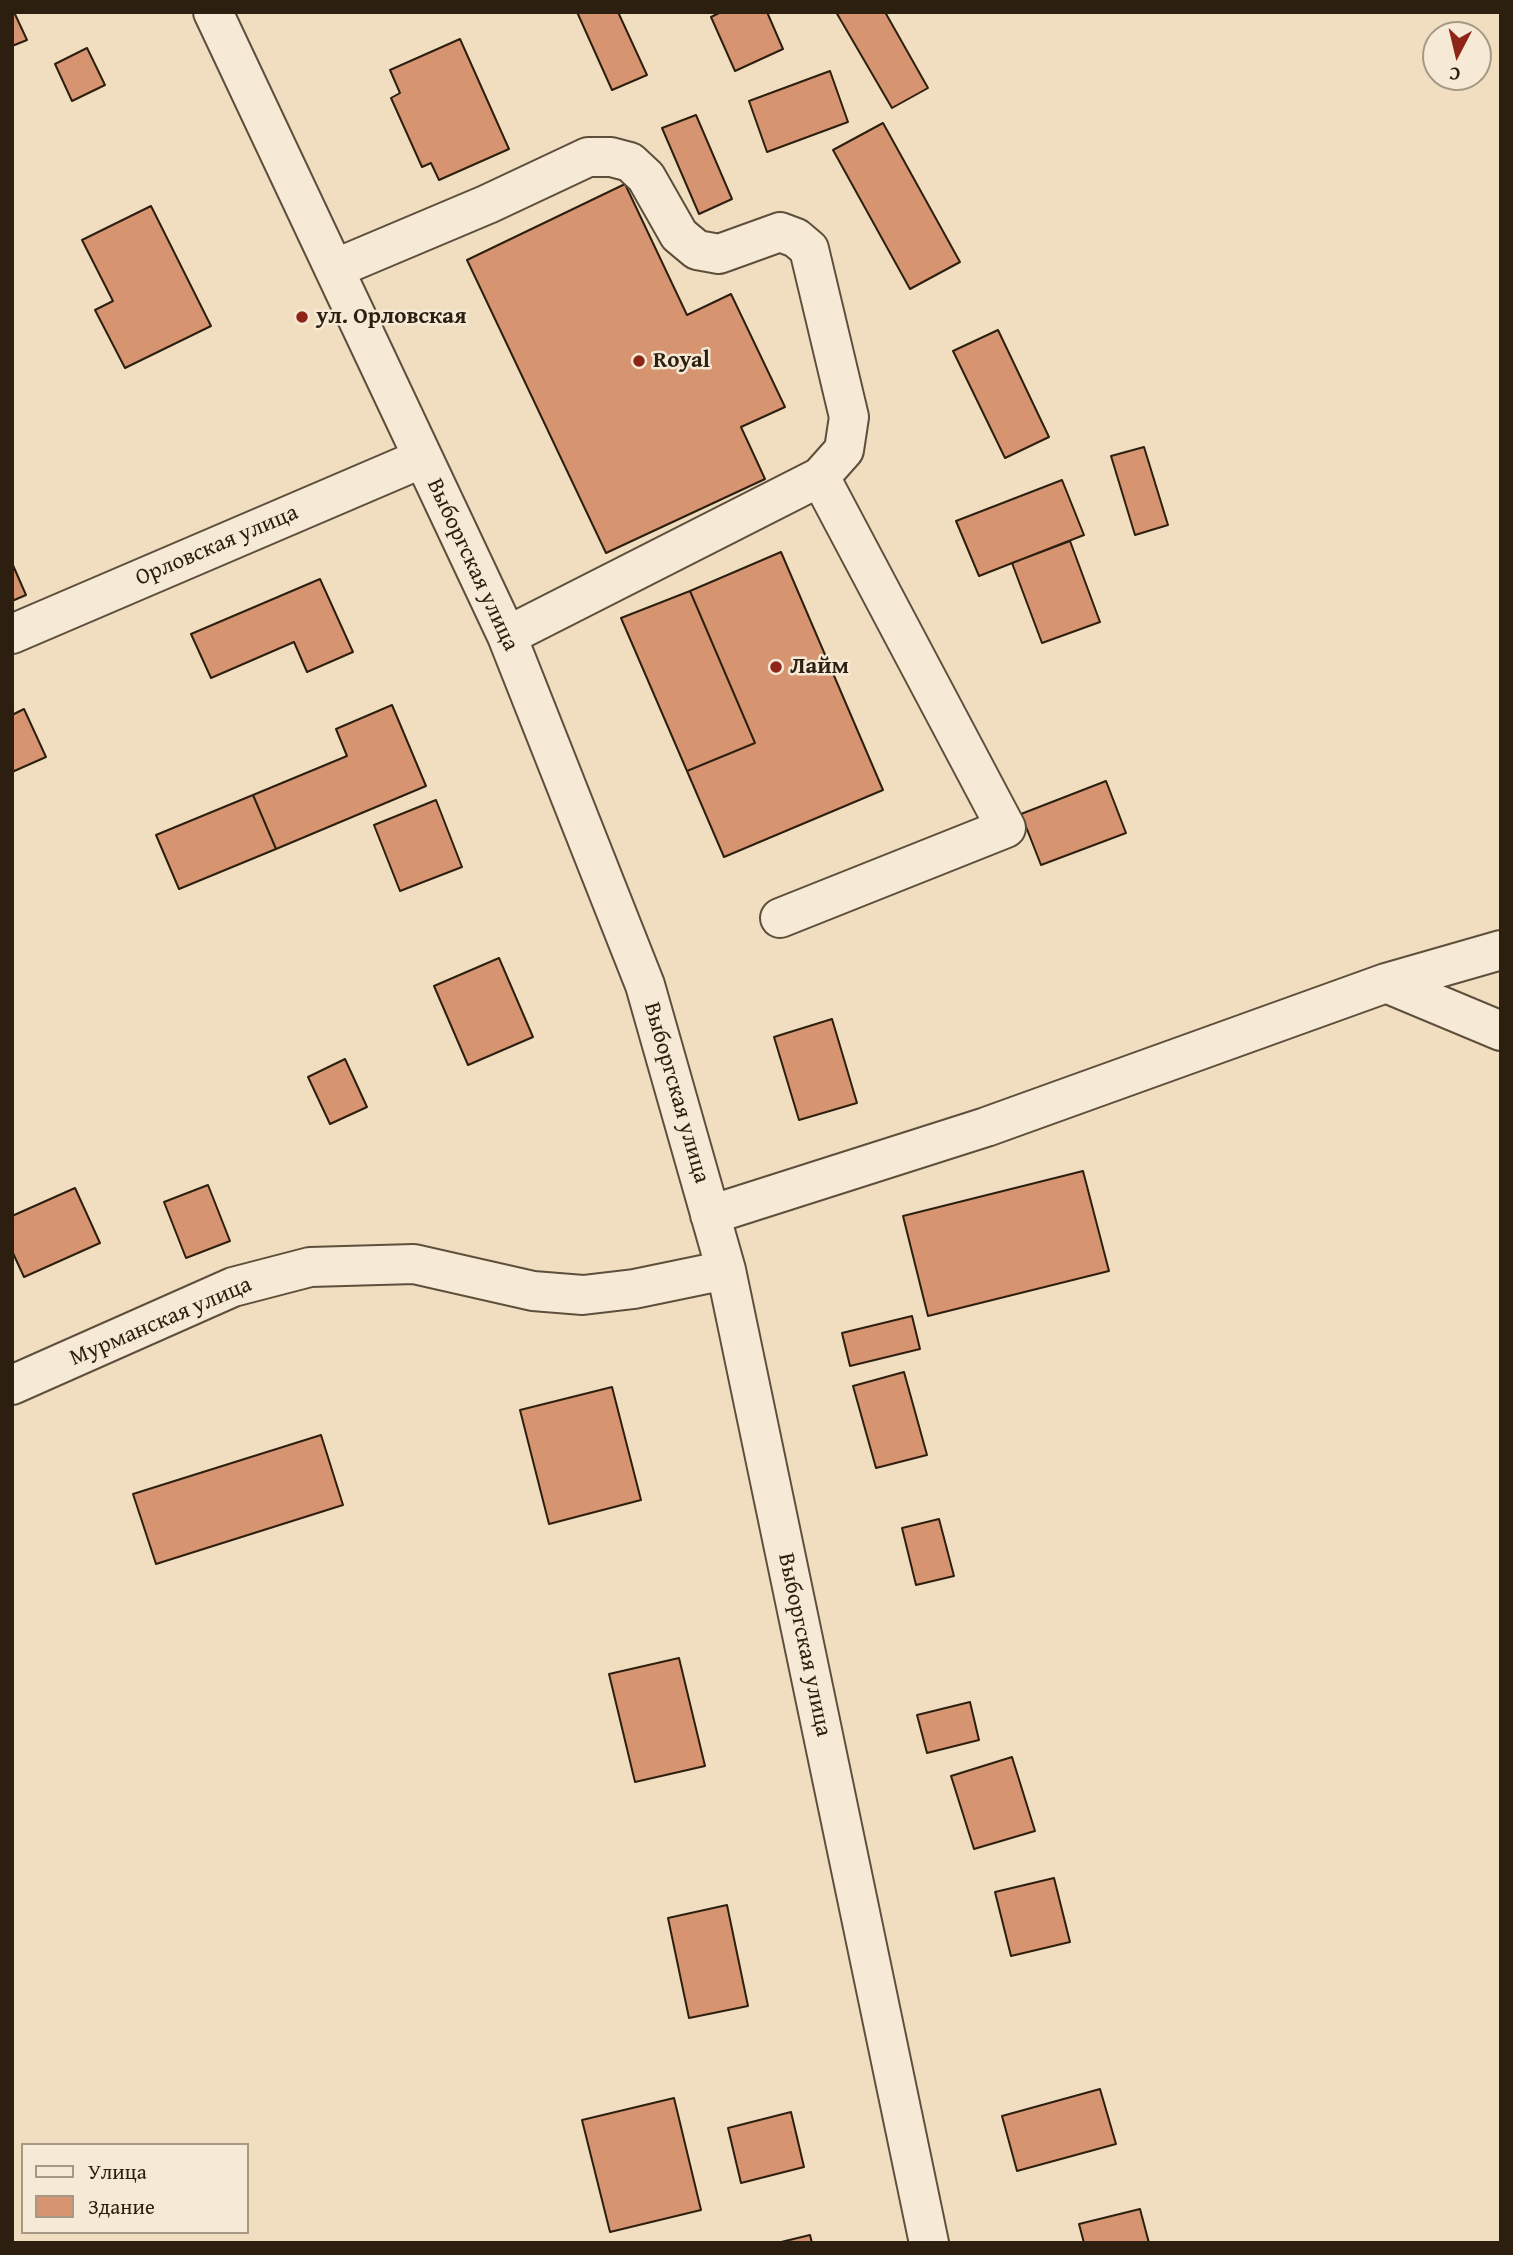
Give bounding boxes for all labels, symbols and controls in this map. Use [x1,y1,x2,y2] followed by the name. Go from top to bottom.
[1422,21,1492,91] north arrow
[1448,60,1462,89] text: С
[316,303,466,331] place label: ул. Орловская
[294,309,310,325] marker: ул. Орловская
[653,347,710,375] place label: Royal
[631,353,647,369] marker: Royal
[420,475,524,655] street label: Выборгская улица
[132,499,302,593] street label: Орловская улица
[790,653,849,681] place label: Лайм
[768,659,784,675] marker: Лайм
[637,999,715,1187] street label: Выборгская улица
[66,1271,256,1373] street label: Мурманская улица
[771,1551,837,1739] street label: Выборгская улица
[21,2143,248,2234] legend
[88,2156,147,2187] text: Улица
[88,2191,155,2222] text: Здание

